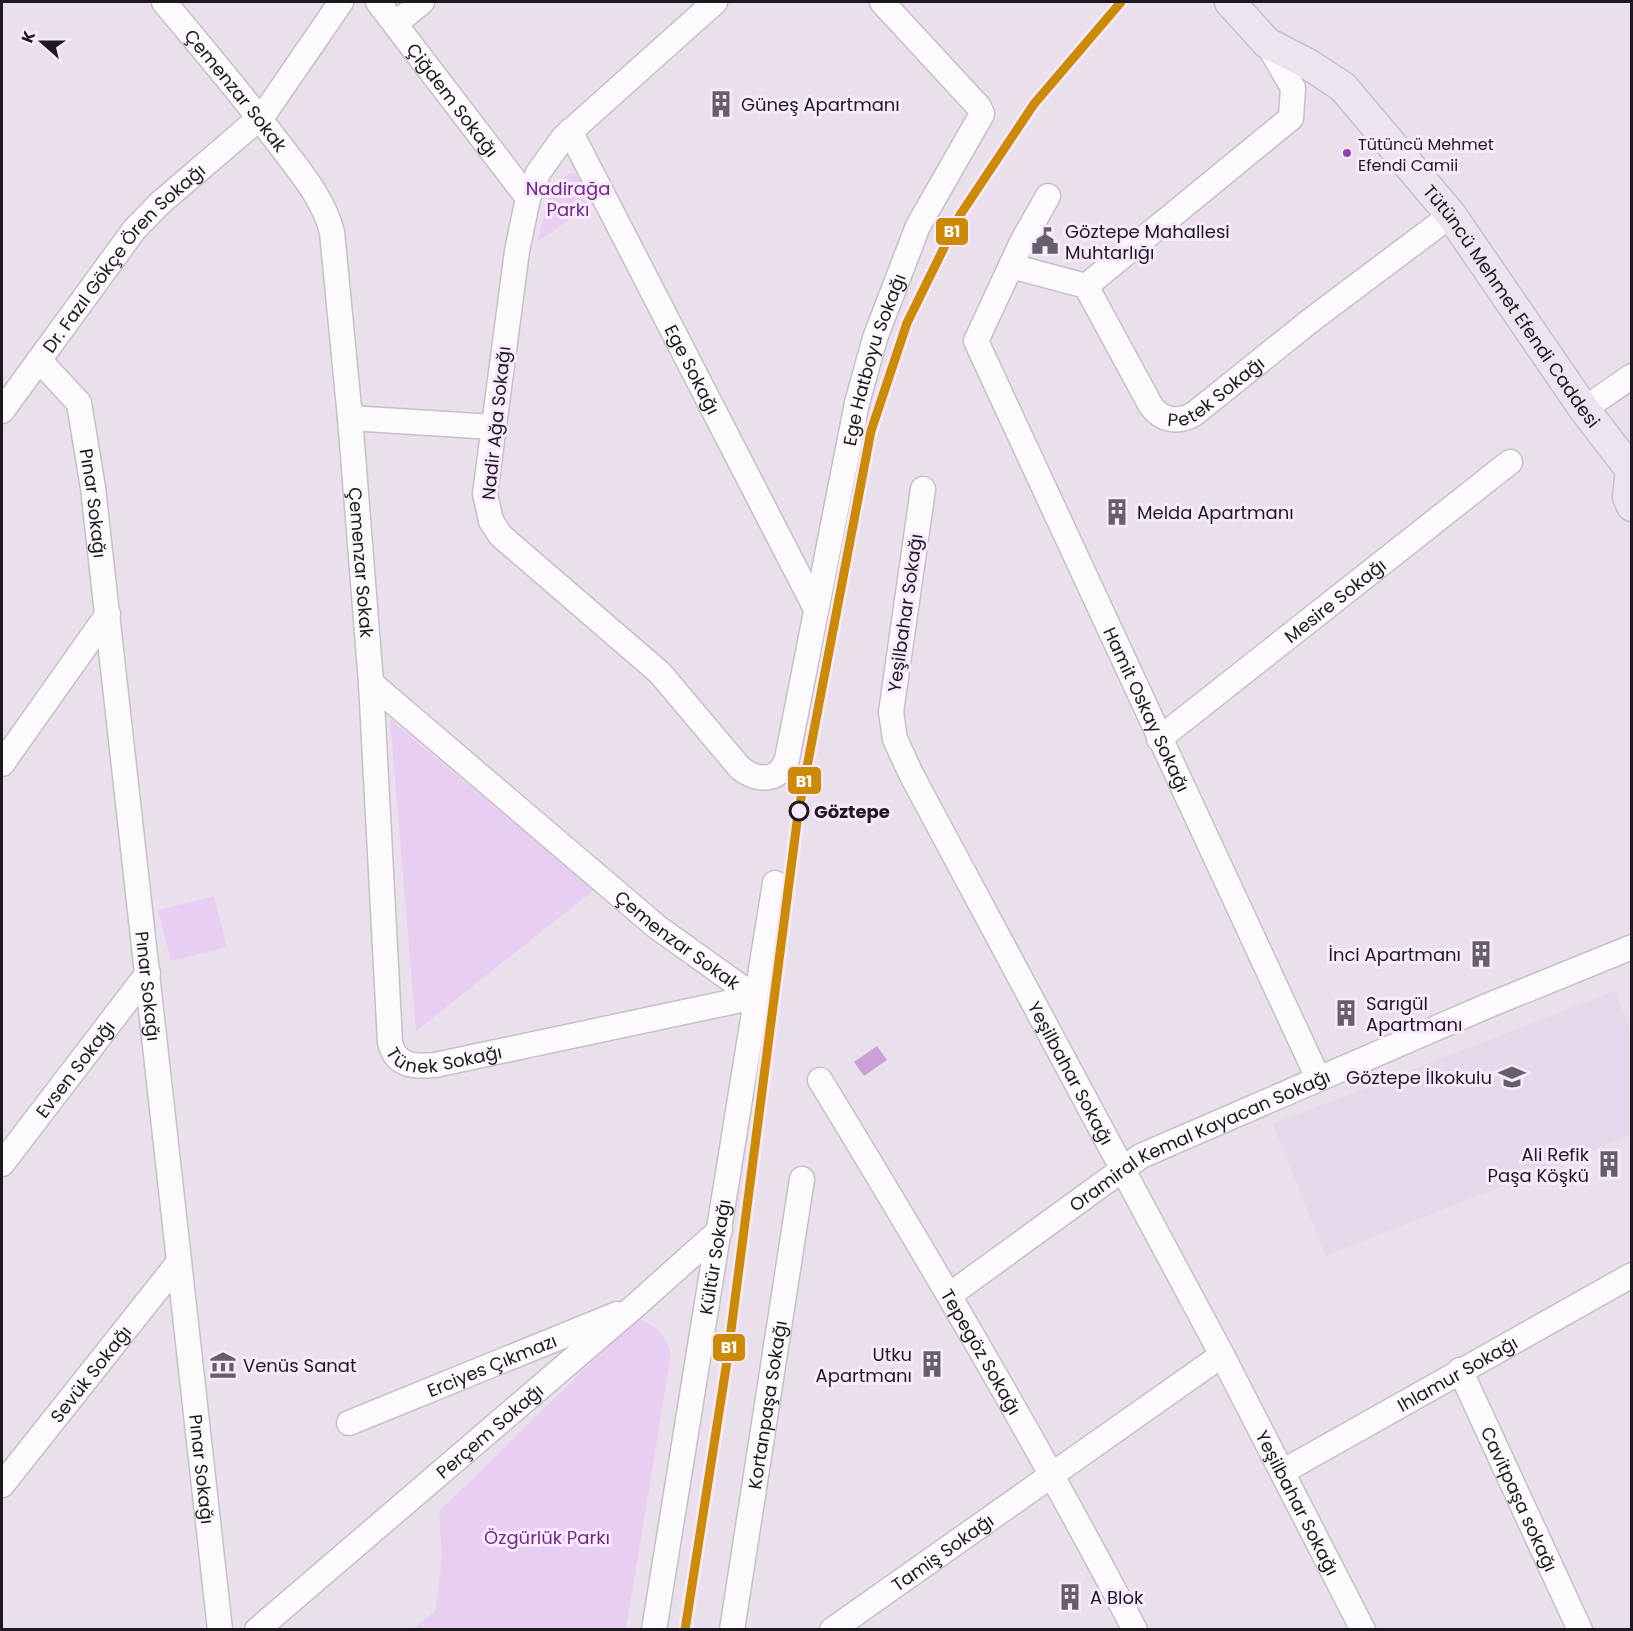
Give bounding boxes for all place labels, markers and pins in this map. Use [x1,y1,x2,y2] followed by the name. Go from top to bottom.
[706,89,736,119] building icon: Güneş Apartmanı
[741,92,900,117] place label: Güneş Apartmanı
[1358,133,1494,177] place label: Tütüncü Mehmet Efendi Camii
[1341,147,1353,159] marker: Tütüncü Mehmet Efendi Camii
[1065,219,1230,265] place label: Göztepe Mahallesi Muhtarlığı
[1030,226,1060,256] public building icon: Göztepe Mahallesi Muhtarlığı
[1102,497,1132,527] building icon: Melda Apartmanı
[1137,500,1294,525] place label: Melda Apartmanı
[814,799,890,824] place label: Göztepe
[789,801,809,821] marker: Göztepe
[1466,939,1496,969] building icon: İnci Apartmanı
[1329,942,1461,967] place label: İnci Apartmanı
[1366,991,1462,1037] place label: Sarıgül Apartmanı
[1331,998,1361,1028] building icon: Sarıgül Apartmanı
[1497,1062,1527,1092] school or university icon: Göztepe İlkokulu
[1346,1065,1492,1090] place label: Göztepe İlkokulu
[1488,1142,1590,1188] place label: Ali Refik Paşa Köşkü
[1594,1149,1624,1179] building icon: Ali Refik Paşa Köşkü
[816,1342,912,1388] place label: Utku Apartmanı
[917,1349,947,1379] building icon: Utku Apartmanı
[208,1350,238,1380] museum icon: Venüs Sanat
[243,1353,357,1378] place label: Venüs Sanat
[1055,1582,1085,1612] building icon: A Blok
[1090,1585,1144,1610] place label: A Blok

